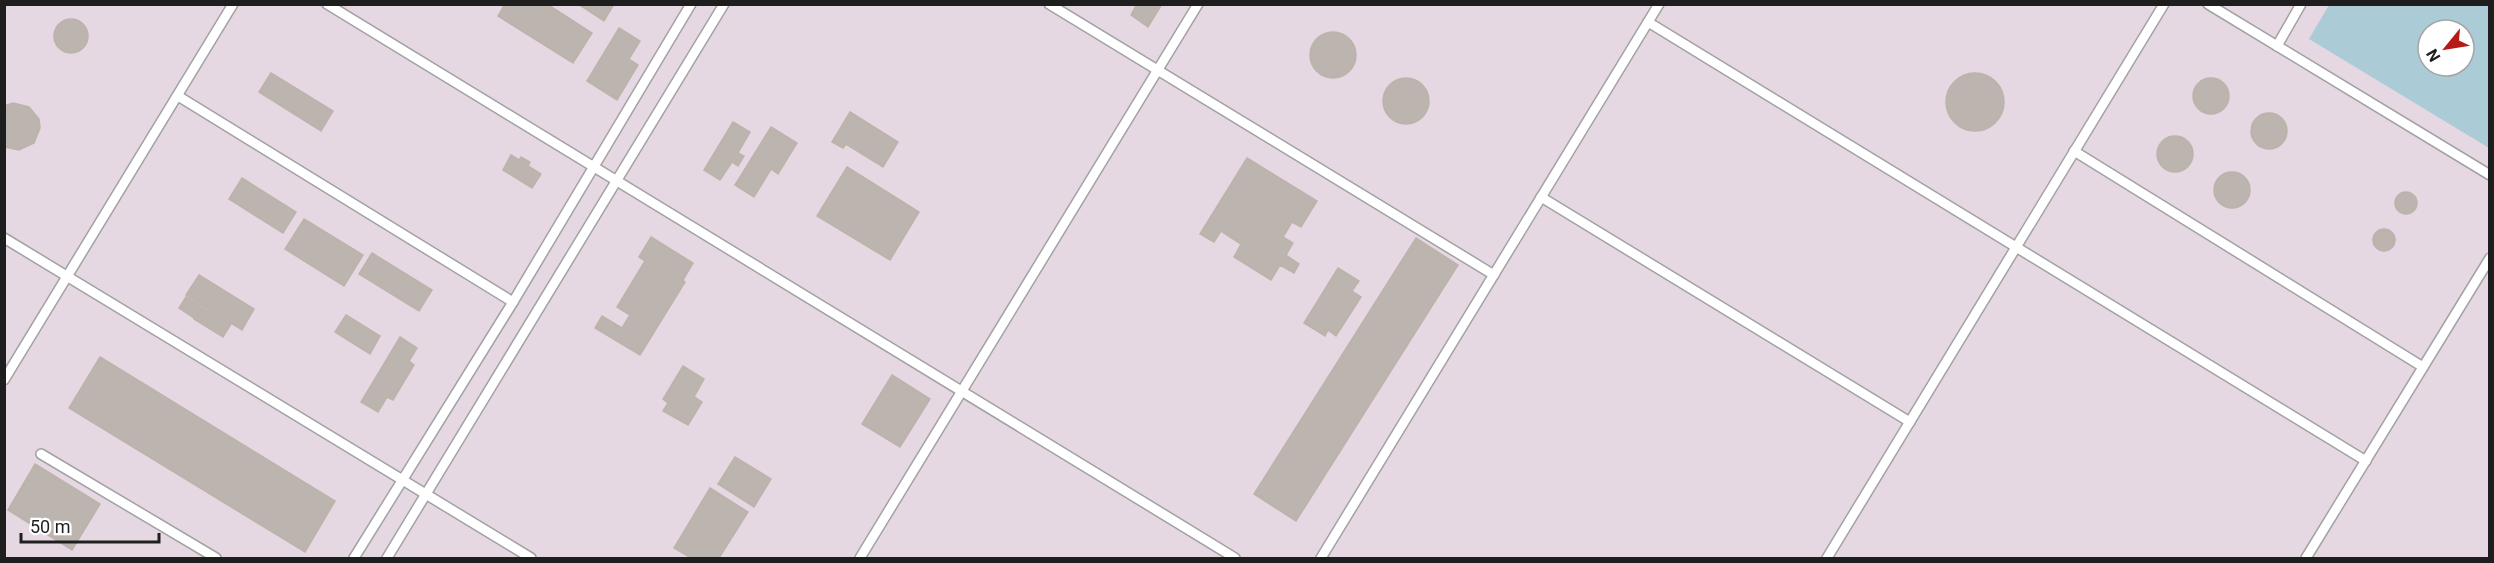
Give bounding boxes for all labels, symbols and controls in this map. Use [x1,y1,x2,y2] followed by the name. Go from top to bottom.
[2416,18,2476,78] north arrow
[2422,46,2444,65] text: N
[21,506,159,544] scale bar
[30,516,70,537] text: 50 m

